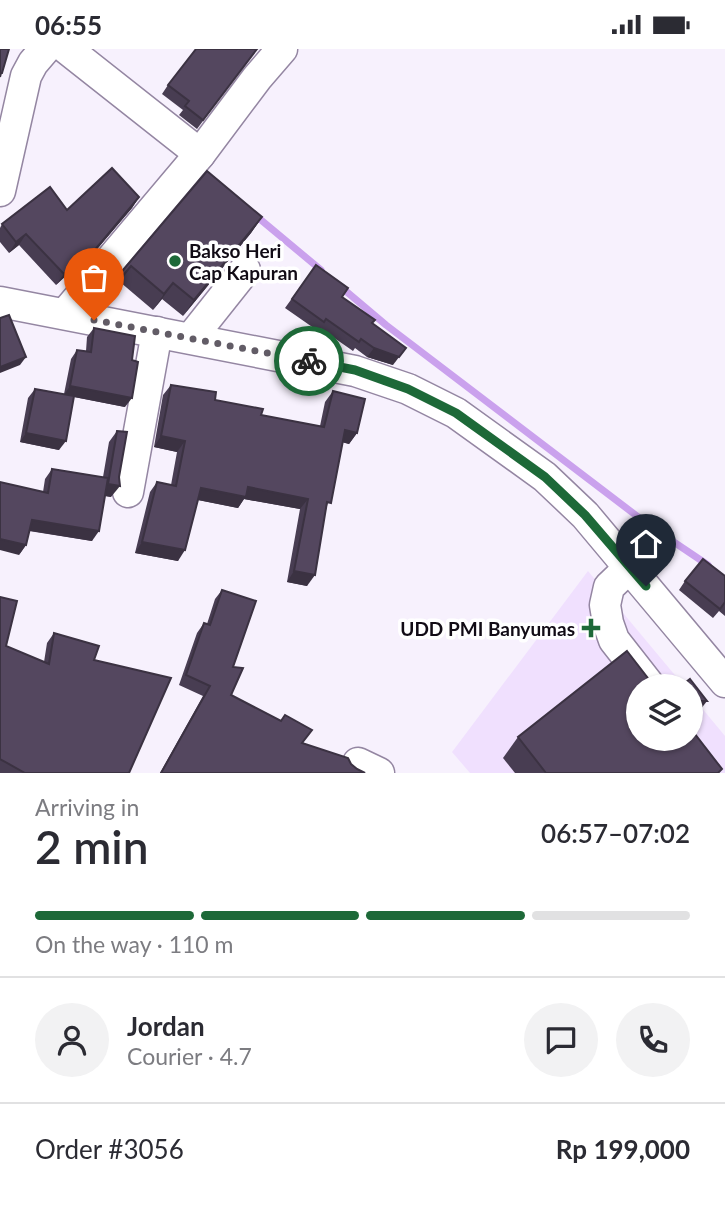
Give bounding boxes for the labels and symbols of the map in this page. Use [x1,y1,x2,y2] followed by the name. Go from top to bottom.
[189,239,298,284] place label: Bakso Heri Cap Kapuran
[64,248,124,320] pin
[167,253,183,269] marker: Bakso Heri Cap Kapuran
[274,326,344,396] courier
[616,514,676,586] pin
[400,617,575,640] place label: UDD PMI Banyumas
[581,618,601,638] marker: UDD PMI Banyumas

